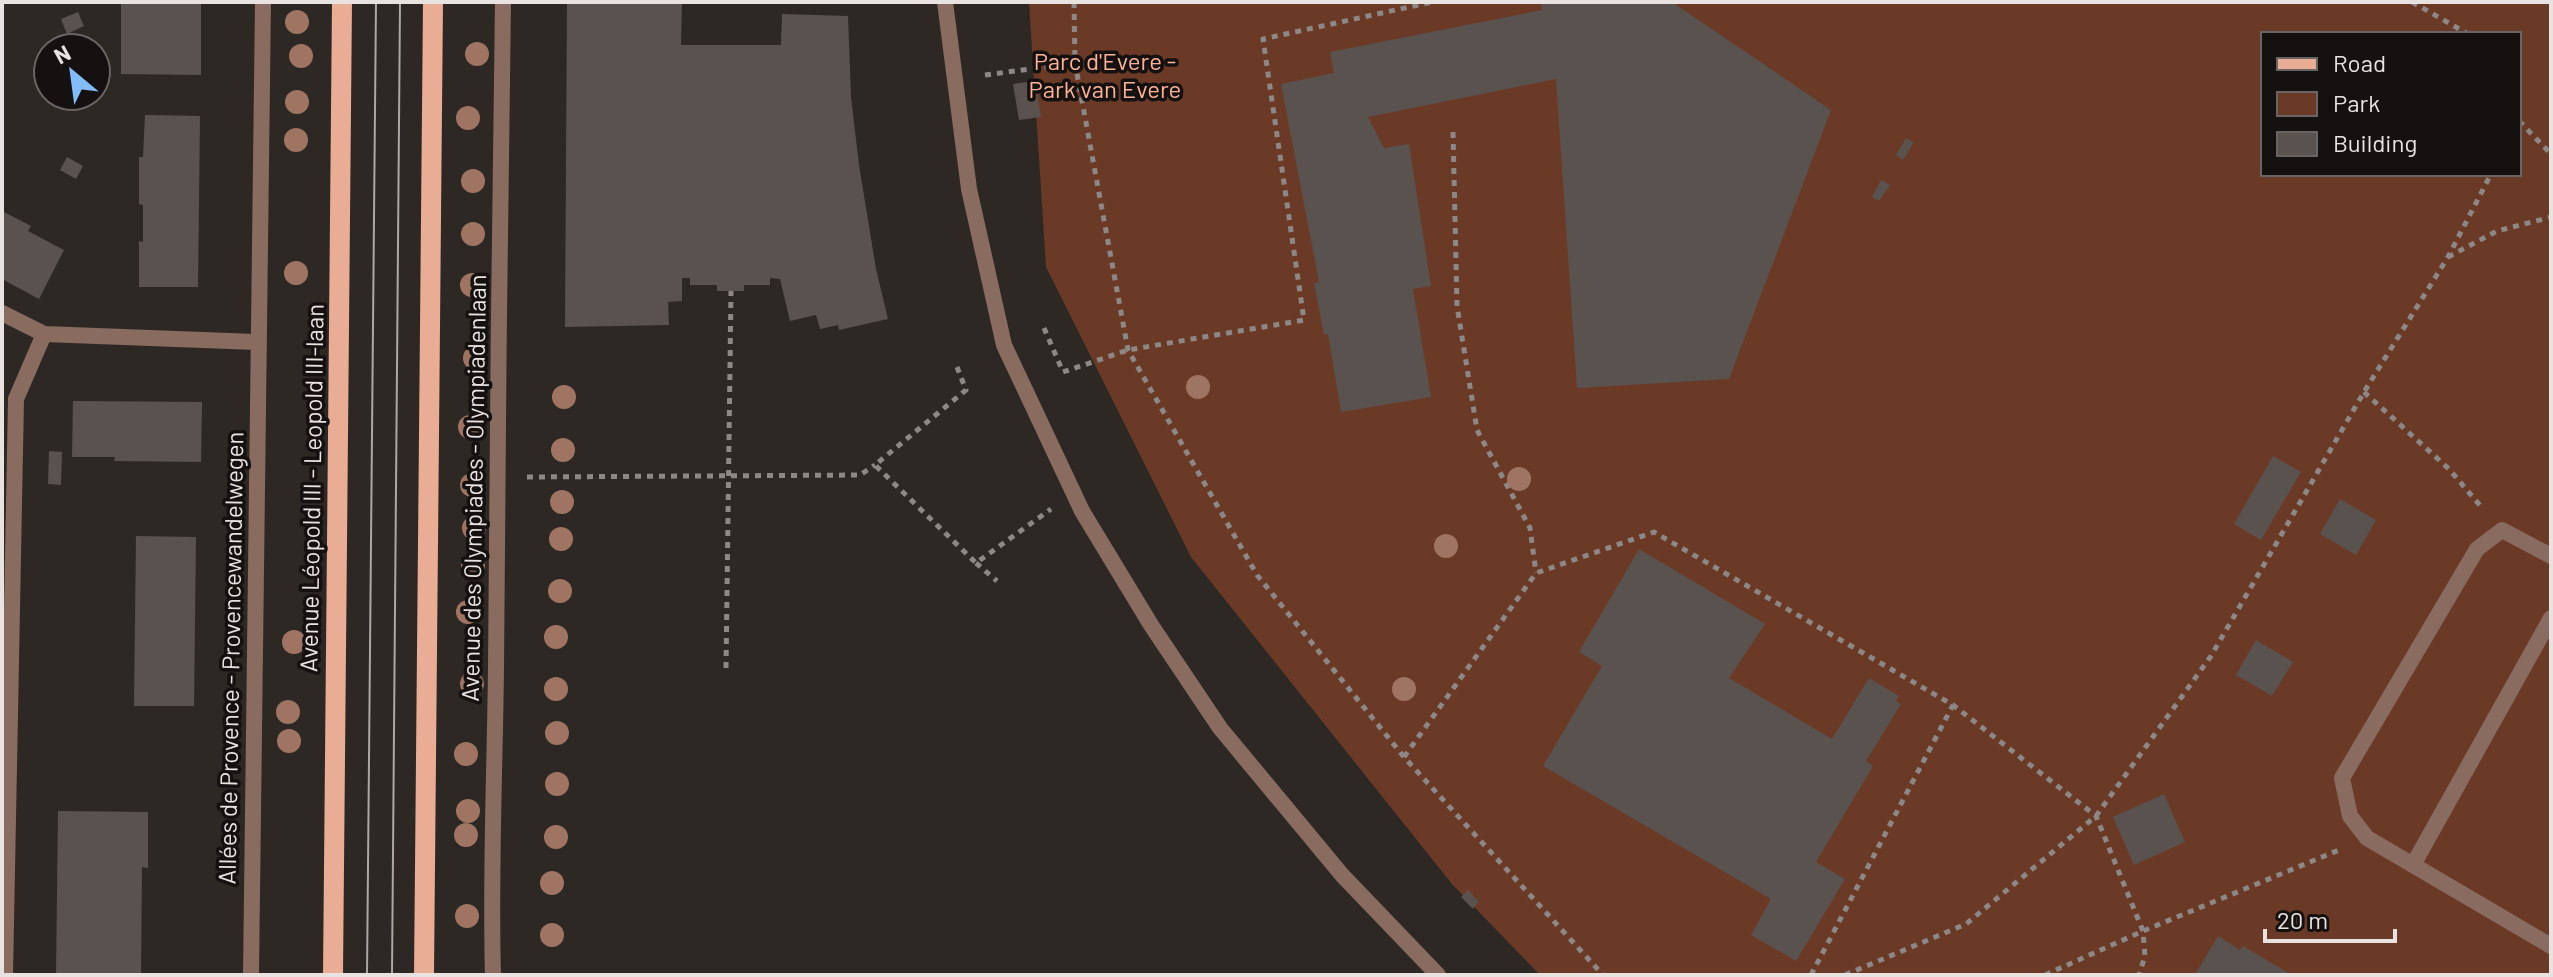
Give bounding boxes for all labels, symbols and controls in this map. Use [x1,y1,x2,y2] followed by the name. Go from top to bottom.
[32,32,112,112] north arrow
[2261,32,2521,176] legend
[49,39,75,69] text: N
[1029,46,1181,103] park label: Parc d'Evere - Park van Evere
[2333,48,2386,77] text: Road
[2333,88,2380,117] text: Park
[2333,128,2417,157] text: Building
[455,274,491,702] street label: Avenue des Olympiades - Olympiadenlaan
[293,304,329,672] street label: Avenue Léopold III - Leopold III-laan
[212,431,248,885] street label: Allées de Provence - Provencewandelwegen
[2265,893,2395,943] scale bar
[2277,905,2328,934] text: 20 m

